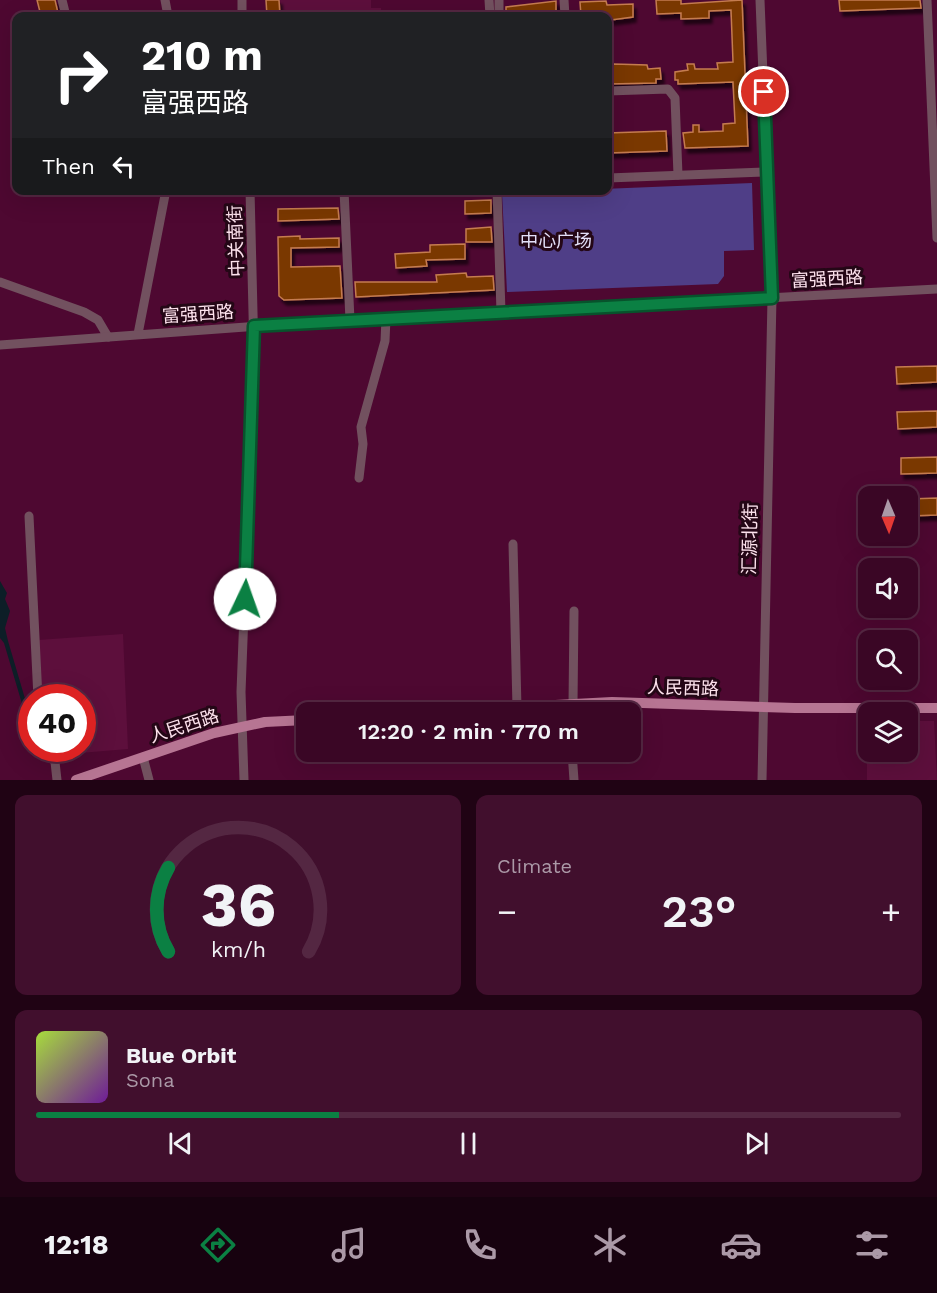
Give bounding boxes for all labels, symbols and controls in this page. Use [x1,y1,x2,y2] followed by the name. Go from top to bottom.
[141,31,263,80] text: 210 m
[42,36,120,114] icon: right
[738,66,789,117] pin
[747,75,780,108] icon: arrive
[141,87,249,119] text: 富强西路
[107,150,140,183] icon: left
[42,154,95,179] text: Then
[224,205,247,277] street label: 中关南街
[520,230,592,251] park label: 中心广场
[790,266,863,291] street label: 富强西路
[161,301,235,326] street label: 富强西路
[858,486,918,546] north arrow
[858,486,918,762] map controls
[738,503,761,575] street label: 汇源北街
[858,558,918,618] button: sound
[213,567,277,631] position arrow
[858,630,918,690] button: search
[647,676,719,699] street label: 人民西路
[18,684,96,762] speed limit sign: 40
[858,702,918,762] button: layers
[146,704,221,747] street label: 人民西路
[358,719,579,744] text: 12:20 · 2 min · 770 m
[497,854,572,878] text: Climate
[200,868,276,941] text: 36
[662,885,736,938] text: 23°
[497,892,517,931] text: −
[881,892,901,931] text: +
[210,937,266,962] text: km/h
[126,1043,236,1068] text: Blue Orbit
[126,1068,175,1092] text: Sona
[164,1127,197,1160] icon: previous
[452,1127,485,1160] icon: pause
[740,1127,773,1160] icon: next
[197,1224,239,1266] icon: directions
[328,1224,370,1266] icon: music
[459,1224,501,1266] icon: phone
[589,1224,631,1266] icon: climate
[720,1224,762,1266] icon: car
[851,1224,893,1266] icon: filters
[44,1229,109,1261] text: 12:18

